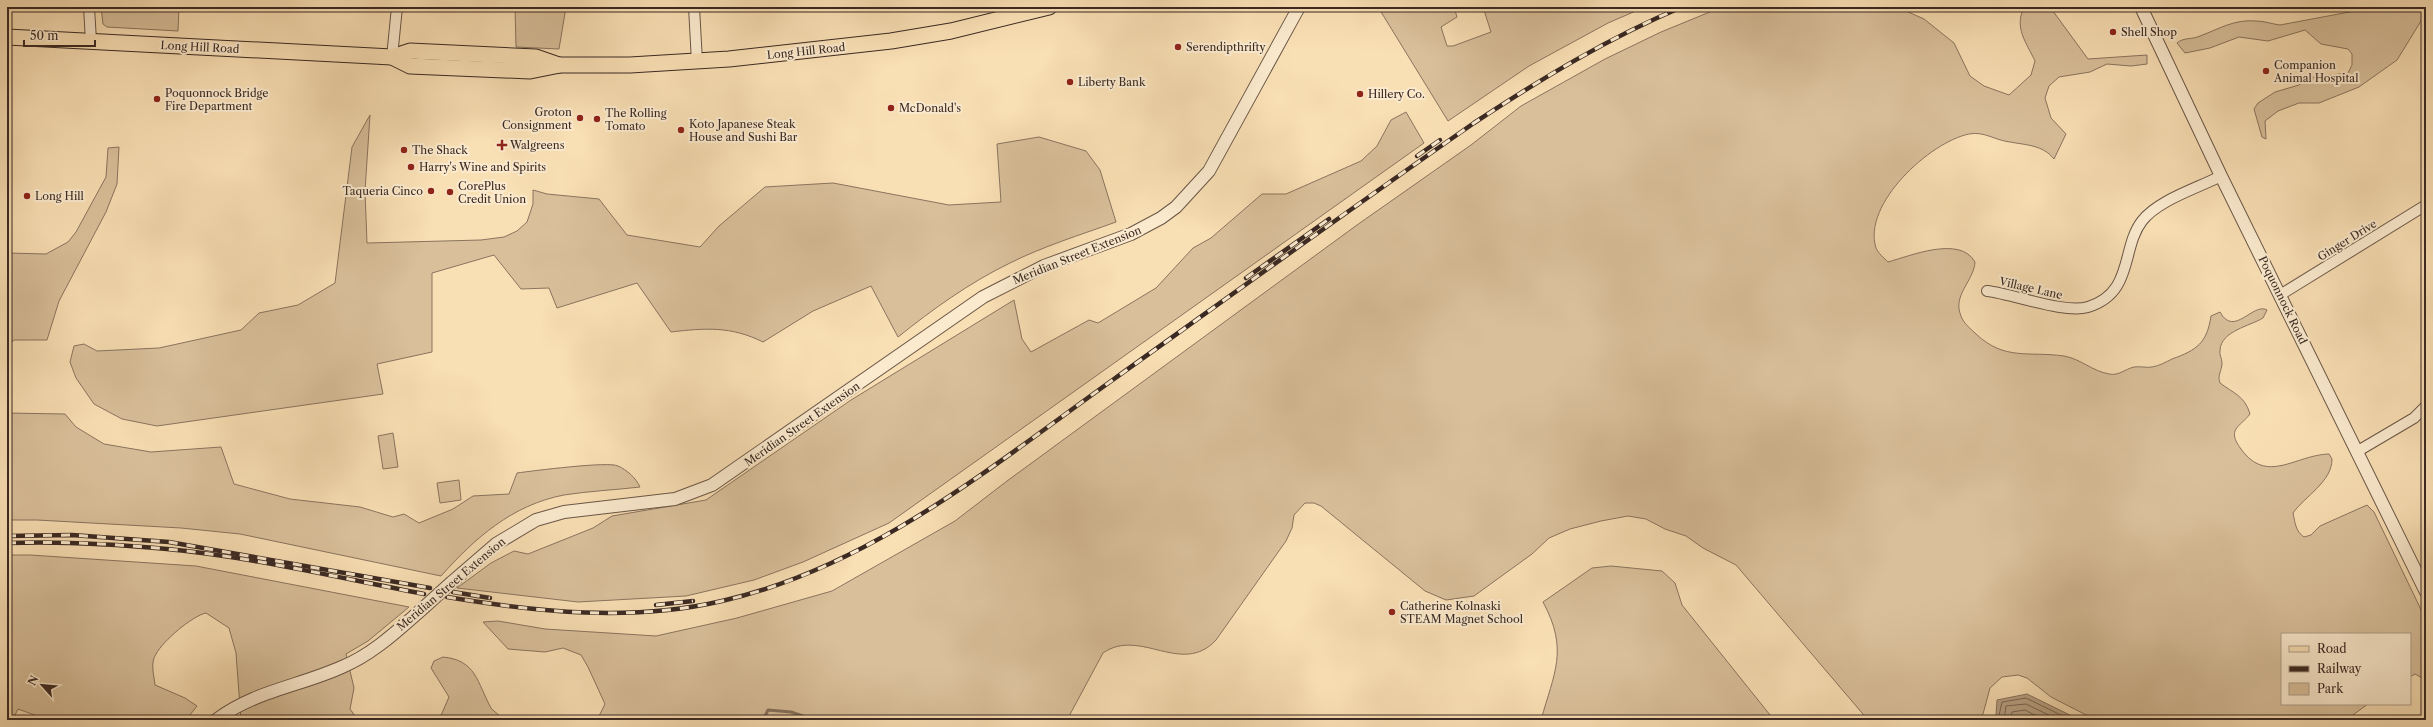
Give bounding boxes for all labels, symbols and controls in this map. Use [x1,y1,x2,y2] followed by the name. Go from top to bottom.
[24,22,95,48] scale bar
[2121,25,2177,39] place label: Shell Shop
[2108,27,2118,37] marker: Shell Shop
[30,28,59,43] text: 50 m
[160,38,240,56] street label: Long Hill Road
[766,40,846,62] street label: Long Hill Road
[1186,40,1266,54] place label: Serendipthrifty
[1173,42,1183,52] marker: Serendipthrifty
[2273,58,2359,85] place label: Companion Animal Hospital
[2261,66,2271,76] marker: Companion Animal Hospital
[1078,75,1146,89] place label: Liberty Bank
[1065,77,1075,87] marker: Liberty Bank
[165,86,269,113] place label: Poquonnock Bridge Fire Department
[1368,87,1425,101] place label: Hillery Co.
[1355,89,1365,99] marker: Hillery Co.
[152,94,162,104] marker: Poquonnock Bridge Fire Department
[899,101,961,115] place label: McDonald's
[886,103,896,113] marker: McDonald's
[502,105,572,132] place label: Groton Consignment
[605,106,667,133] place label: The Rolling Tomato
[575,113,585,123] marker: Groton Consignment
[592,114,602,124] marker: The Rolling Tomato
[689,117,798,144] place label: Koto Japanese Steak House and Sushi Bar
[676,125,686,135] marker: Koto Japanese Steak House and Sushi Bar
[509,138,565,152] place label: Walgreens
[497,140,507,150] marker: Walgreens
[412,143,468,157] place label: The Shack
[399,145,409,155] marker: The Shack
[419,160,546,174] place label: Harry's Wine and Spirits
[406,162,416,172] marker: Harry's Wine and Spirits
[458,179,526,206] place label: CorePlus Credit Union
[343,184,423,198] place label: Taqueria Cinco
[426,186,436,196] marker: Taqueria Cinco
[445,187,455,197] marker: CorePlus Credit Union
[35,189,85,203] place label: Long Hill
[22,191,32,201] marker: Long Hill
[2315,216,2379,264] street label: Ginger Drive
[1011,223,1143,287] street label: Meridian Street Extension
[2256,254,2311,347] street label: Poquonnock Road
[1997,274,2064,302] street label: Village Lane
[742,379,862,469] street label: Meridian Street Extension
[394,534,508,634] street label: Meridian Street Extension
[1400,599,1524,626] place label: Catherine Kolnaski STEAM Magnet School
[1387,607,1397,617] marker: Catherine Kolnaski STEAM Magnet School
[2281,633,2411,705] legend
[2317,641,2347,656] text: Road
[2317,661,2362,676] text: Railway
[22,665,62,705] north arrow
[25,673,42,688] text: N
[2317,681,2344,696] text: Park

